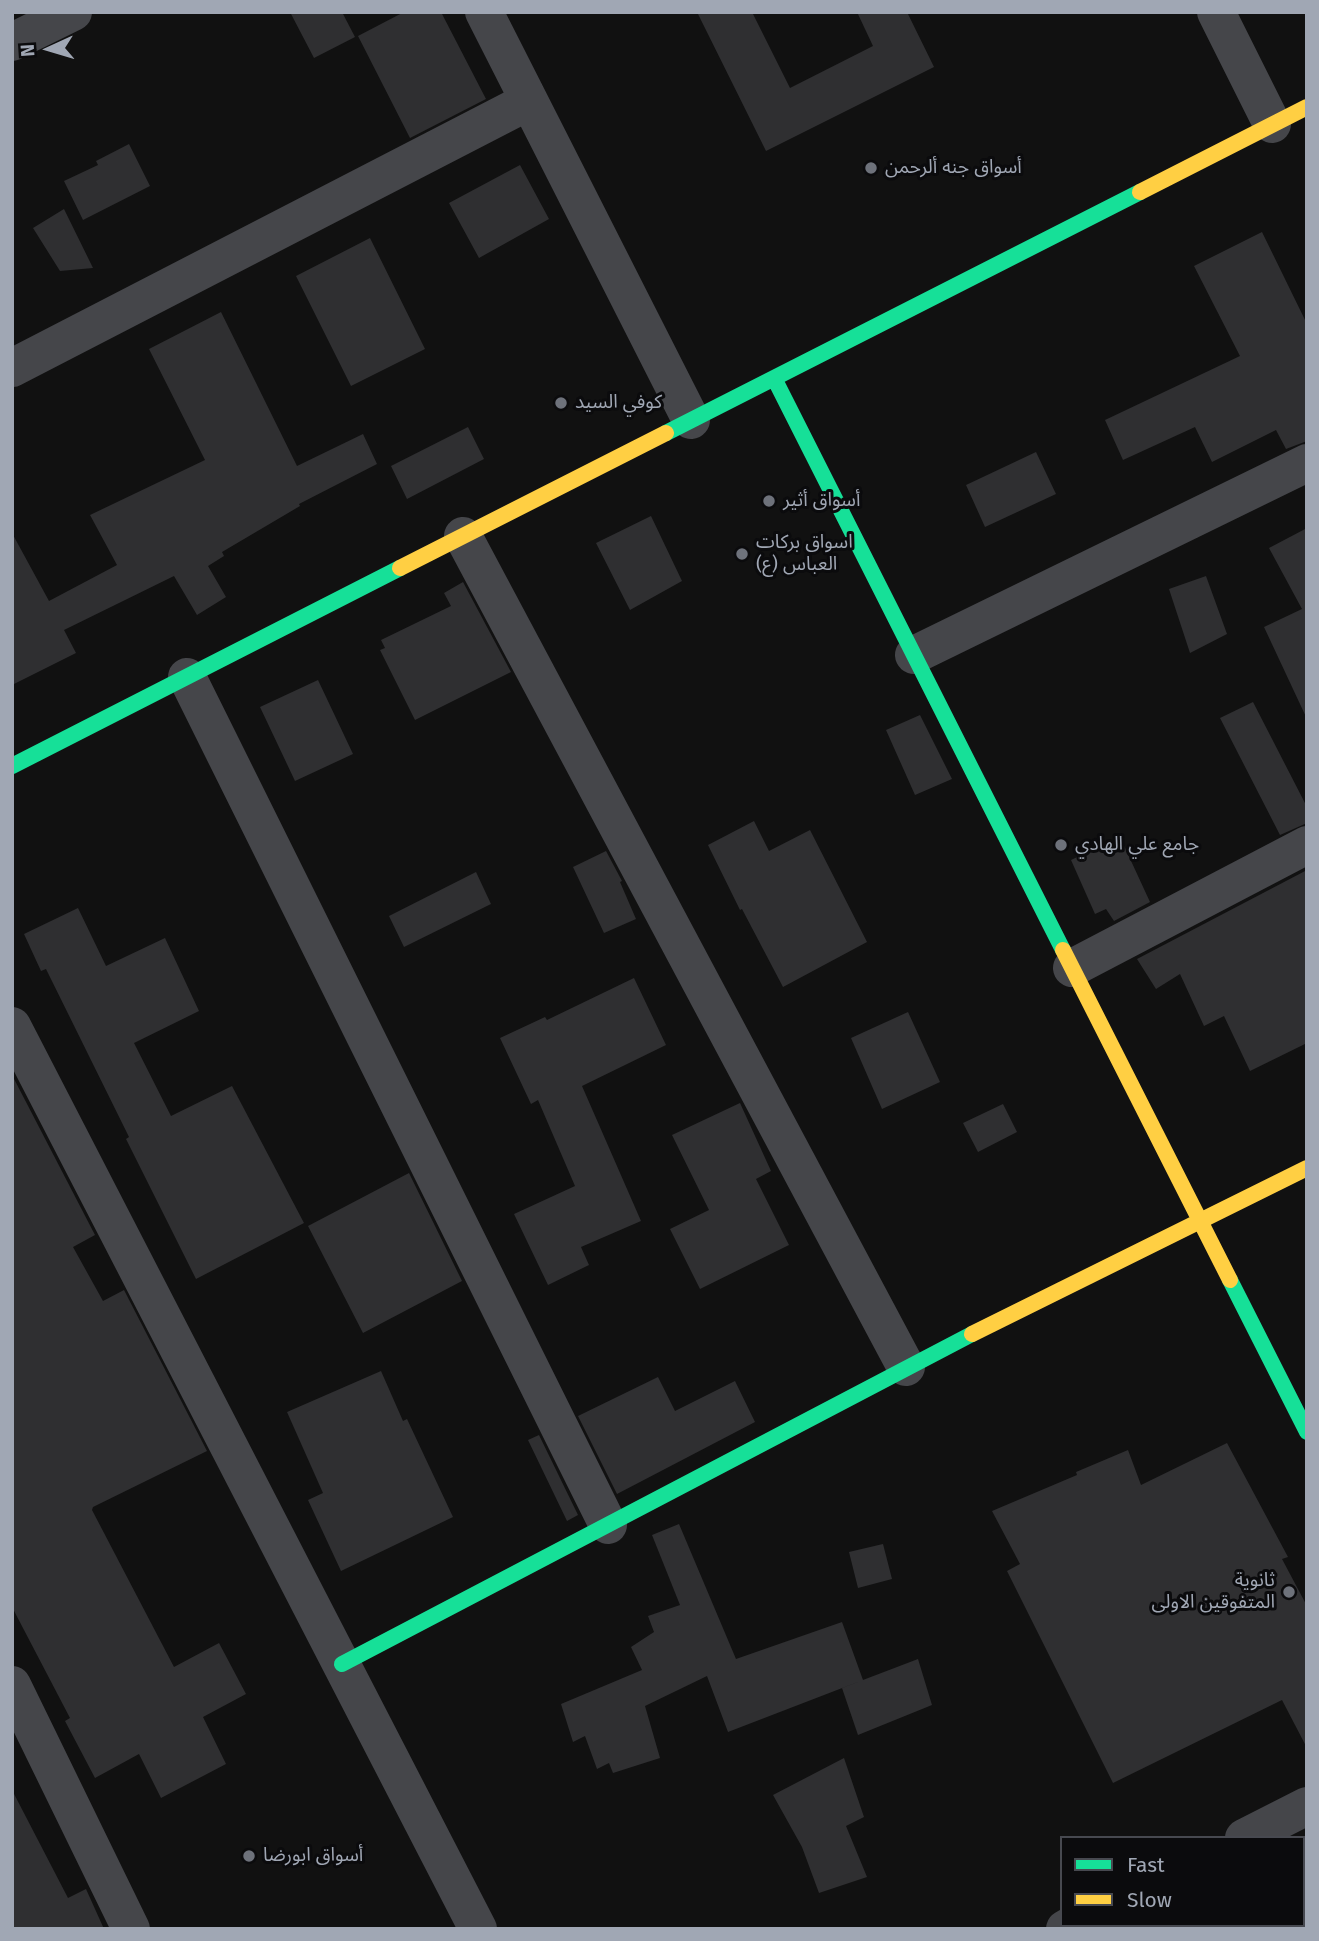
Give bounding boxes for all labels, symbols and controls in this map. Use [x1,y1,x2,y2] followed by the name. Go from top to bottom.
[14,14,84,84] north arrow
[16,43,39,58] text: N
[885,157,1022,179] place label: أسواق جنه ألرحمن
[863,160,879,176] marker: أسواق جنه ألرحمن
[575,392,662,414] place label: كوفي السيد
[553,395,569,411] marker: كوفي السيد
[783,490,860,512] place label: أسواق أثير
[761,493,777,509] marker: أسواق أثير
[756,532,853,576] place label: اسواق بركات العباس (ع)
[734,546,750,562] marker: اسواق بركات العباس (ع)
[1075,834,1199,856] place label: جامع علي الهادي
[1053,837,1069,853] marker: جامع علي الهادي
[1152,1570,1275,1614] place label: ثانوية المتفوقين الاولى
[1281,1584,1297,1600] marker: ثانوية المتفوقين الاولى
[1060,1836,1305,1927] legend
[263,1845,363,1867] place label: أسواق ابورضا
[241,1848,257,1864] marker: أسواق ابورضا
[1127,1852,1165,1878] text: Fast
[1127,1887,1172,1913] text: Slow

